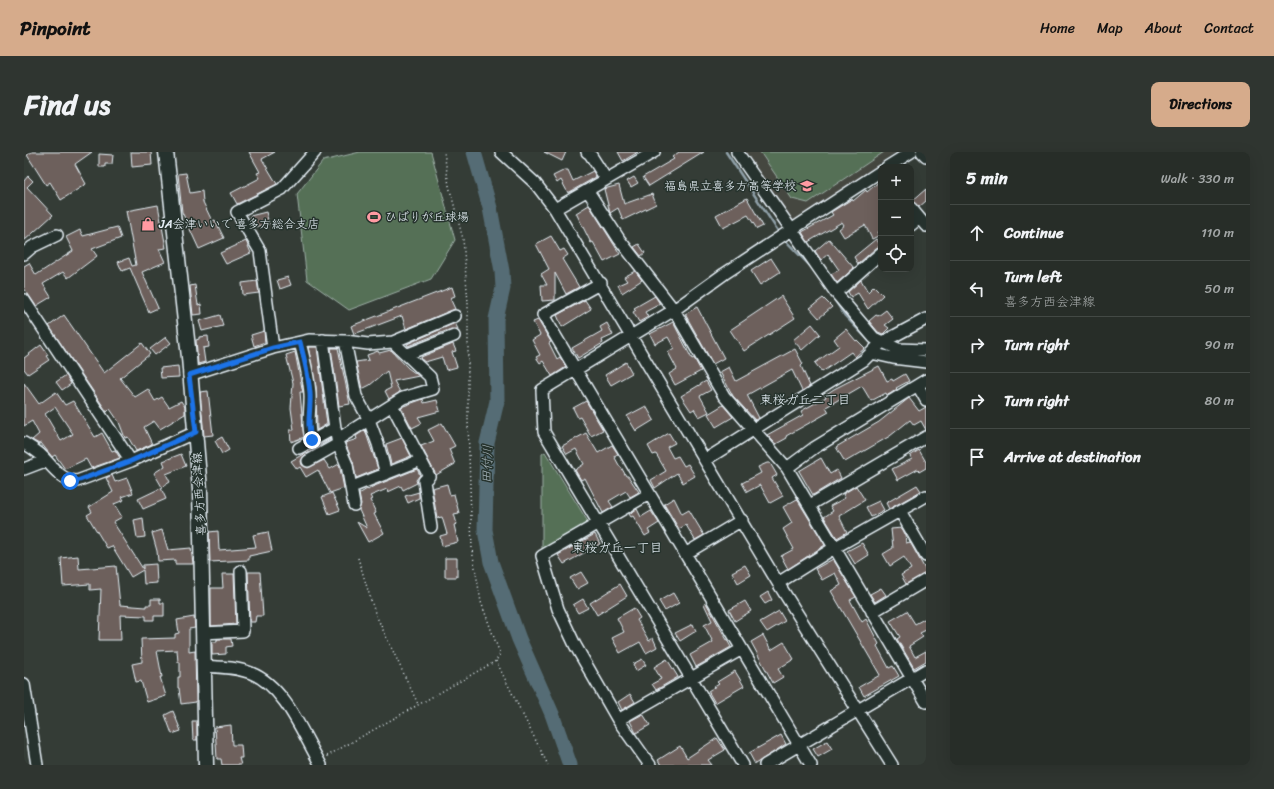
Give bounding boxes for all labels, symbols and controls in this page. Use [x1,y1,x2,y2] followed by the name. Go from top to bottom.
[20,12,91,45] text: Pinpoint
[1040,16,1075,41] text: Home
[1097,16,1123,41] text: Map
[1145,16,1182,41] text: About
[1204,16,1254,41] text: Contact
[24,80,111,129] text: Find us
[1151,82,1250,127] button: Directions
[966,163,1008,193] text: 5 min
[878,164,914,272] map controls
[878,164,914,200] button: +
[1161,167,1234,190] text: Walk · 330 m
[664,175,796,197] place label: 福島県立喜多方高等学校
[799,178,815,194] school or university icon: 福島県立喜多方高等学校
[878,200,914,236] button: −
[385,206,469,228] place label: ひばりが丘球場
[366,209,382,225] sports icon: ひばりが丘球場
[158,213,319,235] place label: JA会津いいで 喜多方総合支店
[140,216,156,232] shop icon: JA会津いいで 喜多方総合支店
[1004,220,1064,246] text: Continue
[1201,221,1234,244] text: 110 m
[966,222,988,244] icon: ahead
[878,236,914,272] button: locate
[1004,264,1062,290] text: Turn left
[1204,277,1234,300] text: 50 m
[966,278,988,300] icon: left
[1004,290,1095,313] text: 喜多方西会津線
[1004,332,1069,358] text: Turn right
[1204,333,1234,356] text: 90 m
[966,334,988,356] icon: right
[759,388,851,411] district label: 東桜ガ丘二丁目
[1004,388,1069,414] text: Turn right
[1205,389,1234,412] text: 80 m
[966,390,988,412] icon: right
[303,431,321,449] route end
[475,444,499,484] water label: 田付川
[1004,444,1141,470] text: Arrive at destination
[966,446,988,468] icon: arrive
[186,451,212,537] street label: 喜多方西会津線
[61,472,79,490] route start
[571,536,663,559] district label: 東桜ガ丘一丁目

